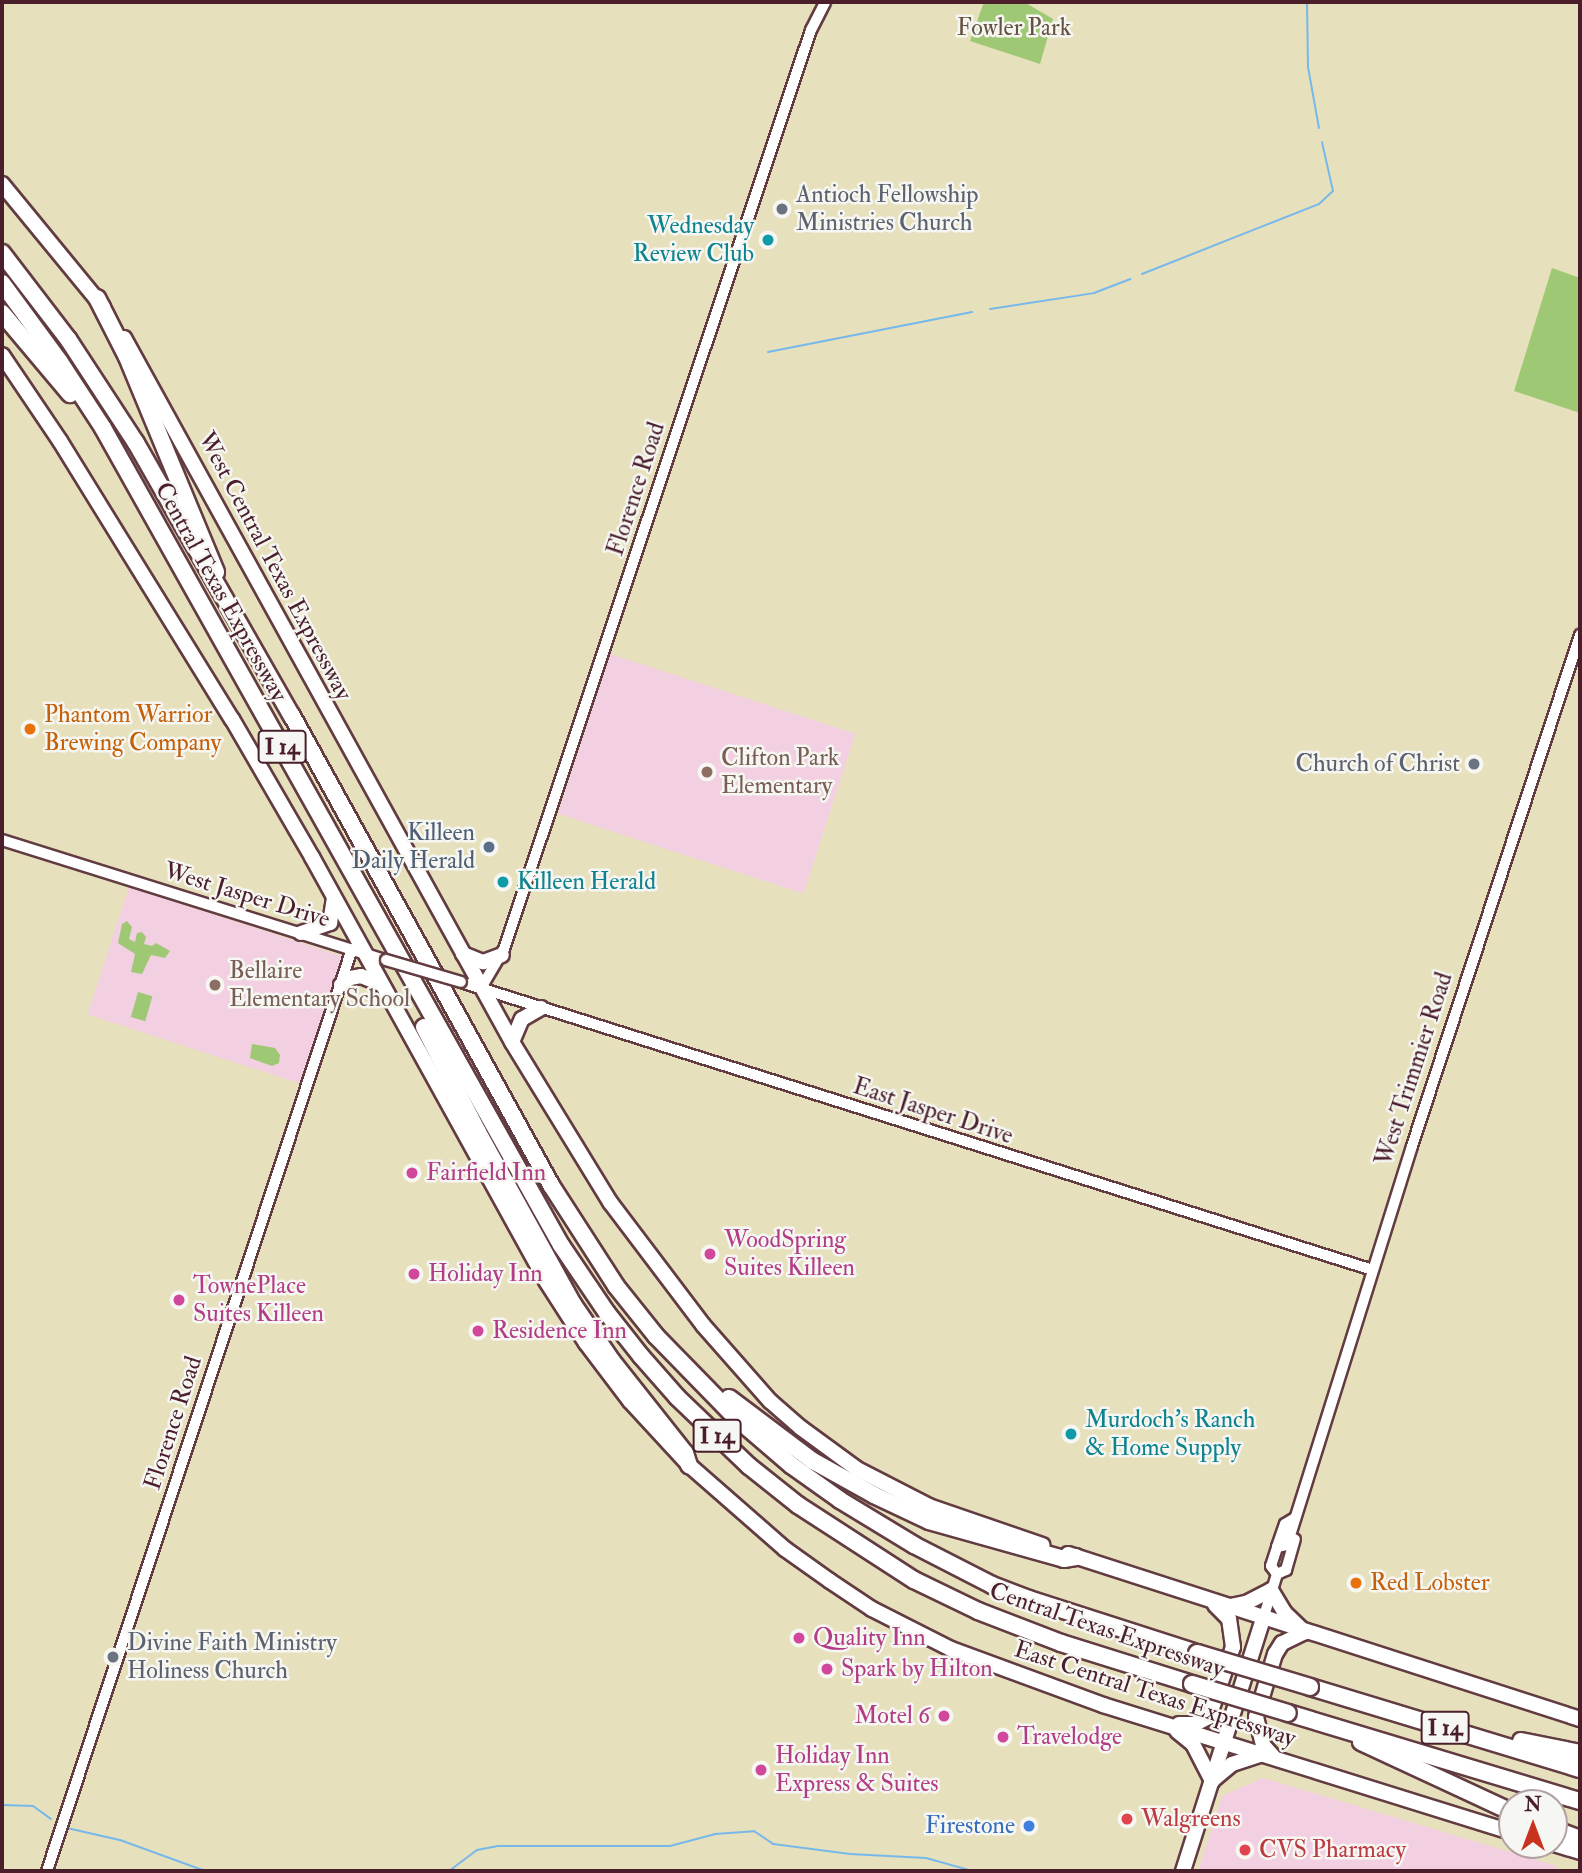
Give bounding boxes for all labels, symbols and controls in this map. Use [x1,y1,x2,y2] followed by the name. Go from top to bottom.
[957,14,1071,42] park label: Fowler Park
[796,181,978,237] place label: Antioch Fellowship Ministries Church
[774,201,790,217] marker: Antioch Fellowship Ministries Church
[633,212,754,268] place label: Wednesday Review Club
[760,232,776,248] marker: Wednesday Review Club
[601,419,671,559] street label: Florence Road
[192,427,358,705] street label: West Central Texas Expressway
[149,477,293,707] street label: Central Texas Expressway
[44,701,221,757] place label: Phantom Warrior Brewing Company
[22,721,38,737] marker: Phantom Warrior Brewing Company
[258,727,306,766] road number: I 14
[721,744,839,800] place label: Clifton Park Elementary
[1296,750,1460,778] place label: Church of Christ
[1466,756,1482,772] marker: Church of Christ
[699,764,715,780] marker: Clifton Park Elementary
[351,819,475,875] place label: Killeen Daily Herald
[481,839,497,855] marker: Killeen Daily Herald
[161,856,333,934] street label: West Jasper Drive
[517,868,656,896] place label: Killeen Herald
[495,874,511,890] marker: Killeen Herald
[229,957,410,1013] place label: Bellaire Elementary School
[1369,969,1459,1169] street label: West Trimmier Road
[207,977,223,993] marker: Bellaire Elementary School
[849,1072,1017,1150] street label: East Jasper Drive
[426,1159,546,1187] place label: Fairfield Inn
[404,1165,420,1181] marker: Fairfield Inn
[724,1226,855,1282] place label: WoodSpring Suites Killeen
[702,1246,718,1262] marker: WoodSpring Suites Killeen
[428,1260,543,1288] place label: Holiday Inn
[406,1266,422,1282] marker: Holiday Inn
[193,1272,324,1328] place label: TownePlace Suites Killeen
[171,1292,187,1308] marker: TownePlace Suites Killeen
[492,1317,627,1345] place label: Residence Inn
[470,1323,486,1339] marker: Residence Inn
[138,1353,208,1493] street label: Florence Road
[1085,1406,1255,1462] place label: Murdoch's Ranch & Home Supply
[692,1416,742,1456] road number: I 14
[1063,1426,1079,1442] marker: Murdoch's Ranch & Home Supply
[1370,1569,1490,1597] place label: Red Lobster
[1348,1575,1364,1591] marker: Red Lobster
[986,1576,1228,1684] street label: Central Texas Expressway
[813,1624,926,1652] place label: Quality Inn
[127,1629,337,1685] place label: Divine Faith Ministry Holiness Church
[791,1630,807,1646] marker: Quality Inn
[1010,1635,1300,1753] street label: East Central Texas Expressway
[105,1649,121,1665] marker: Divine Faith Ministry Holiness Church
[841,1655,993,1683] place label: Spark by Hilton
[819,1661,835,1677] marker: Spark by Hilton
[855,1702,930,1730] place label: Motel 6
[936,1708,952,1724] marker: Motel 6
[1420,1708,1470,1748] road number: I 14
[1017,1723,1122,1751] place label: Travelodge
[995,1729,1011,1745] marker: Travelodge
[775,1742,938,1798] place label: Holiday Inn Express & Suites
[753,1762,769,1778] marker: Holiday Inn Express & Suites
[1498,1789,1568,1859] north arrow
[1524,1793,1542,1817] text: N
[1141,1805,1241,1833] place label: Walgreens
[1119,1811,1135,1827] marker: Walgreens
[925,1812,1015,1840] place label: Firestone
[1021,1818,1037,1834] marker: Firestone
[1259,1836,1406,1864] place label: CVS Pharmacy
[1237,1842,1253,1858] marker: CVS Pharmacy

